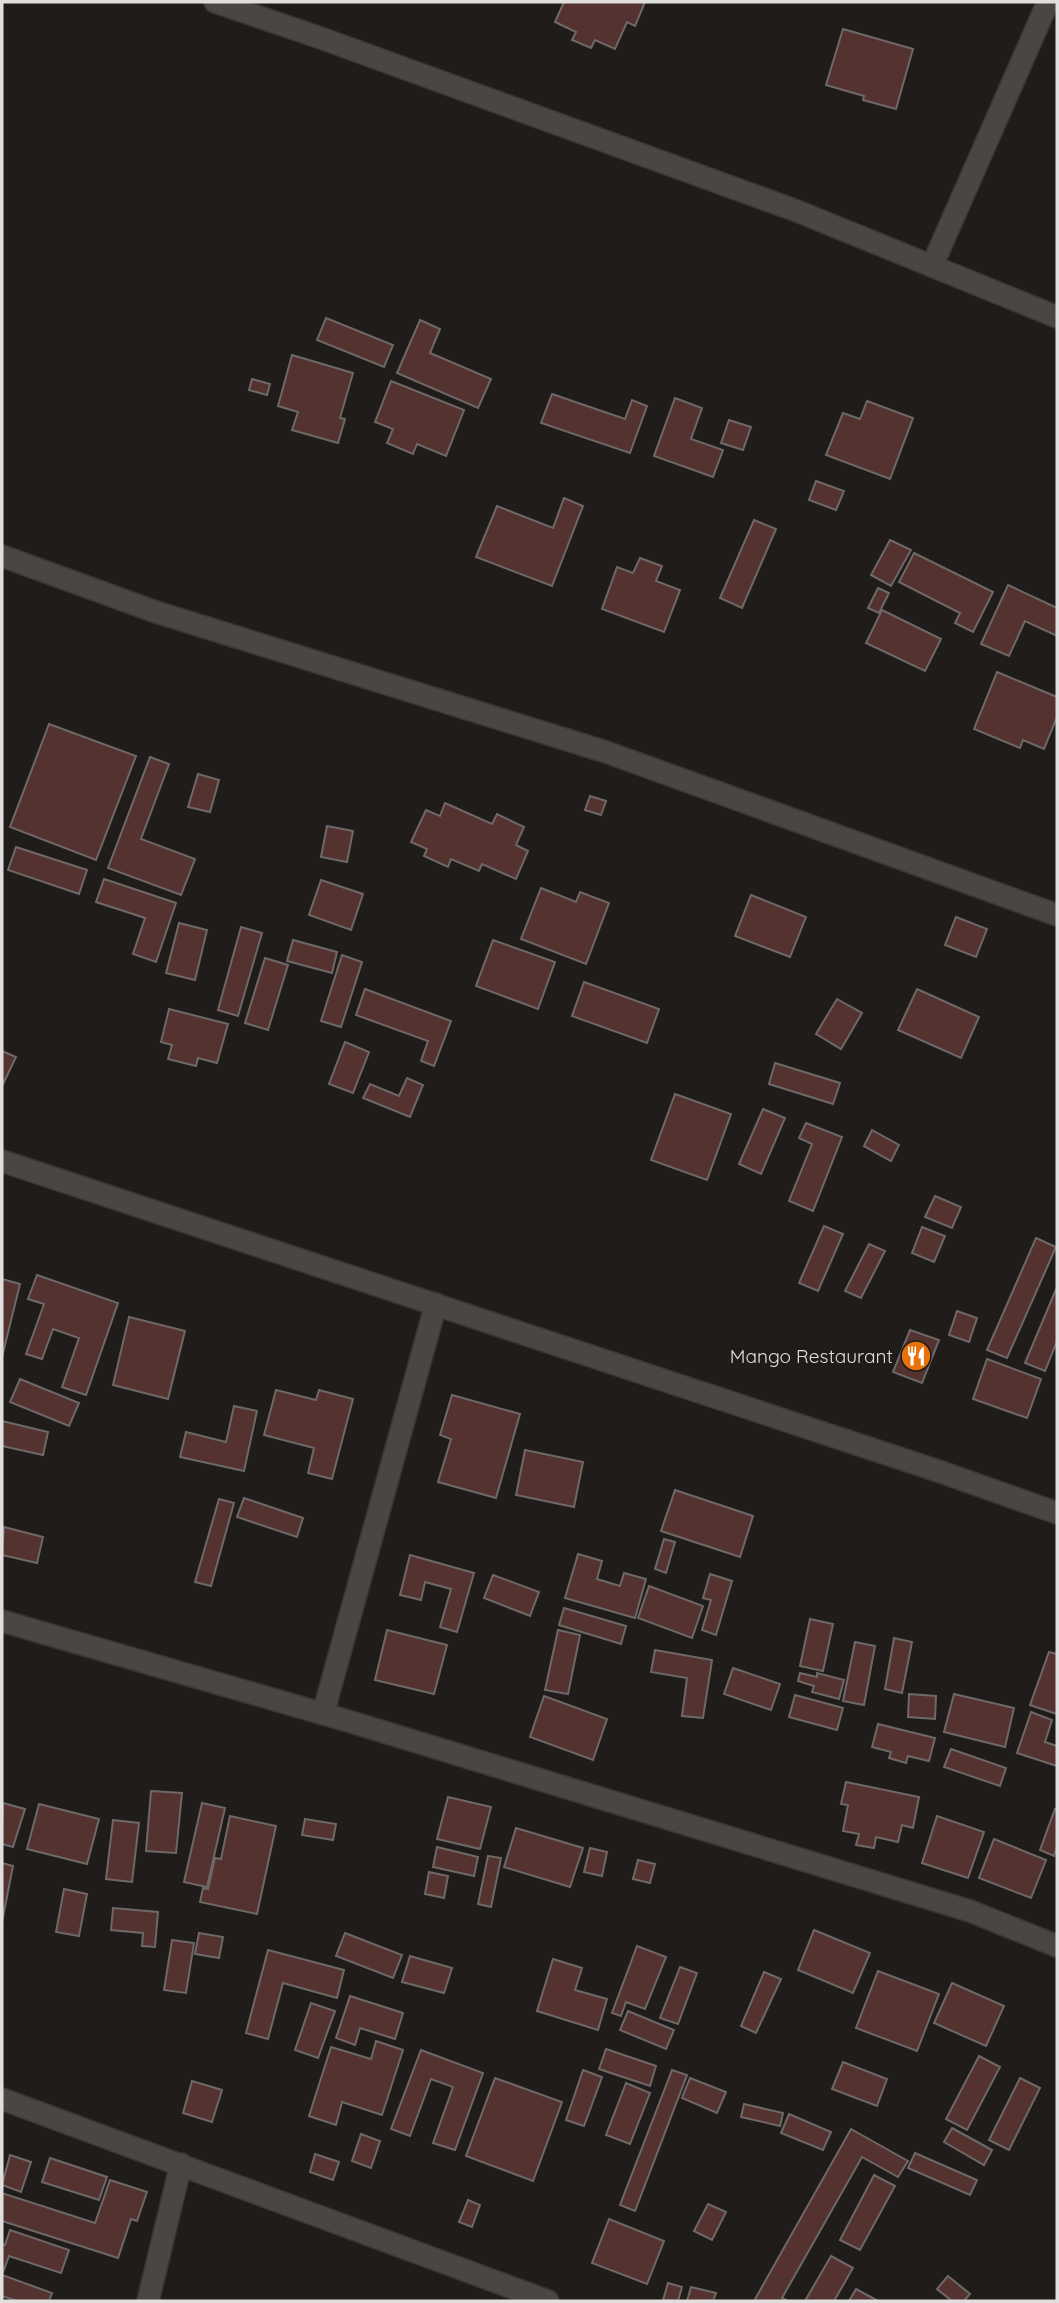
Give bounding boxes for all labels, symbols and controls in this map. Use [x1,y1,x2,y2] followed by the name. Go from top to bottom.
[899,1339,933,1373] restaurant icon: Mango Restaurant
[730,1344,893,1368] place label: Mango Restaurant

